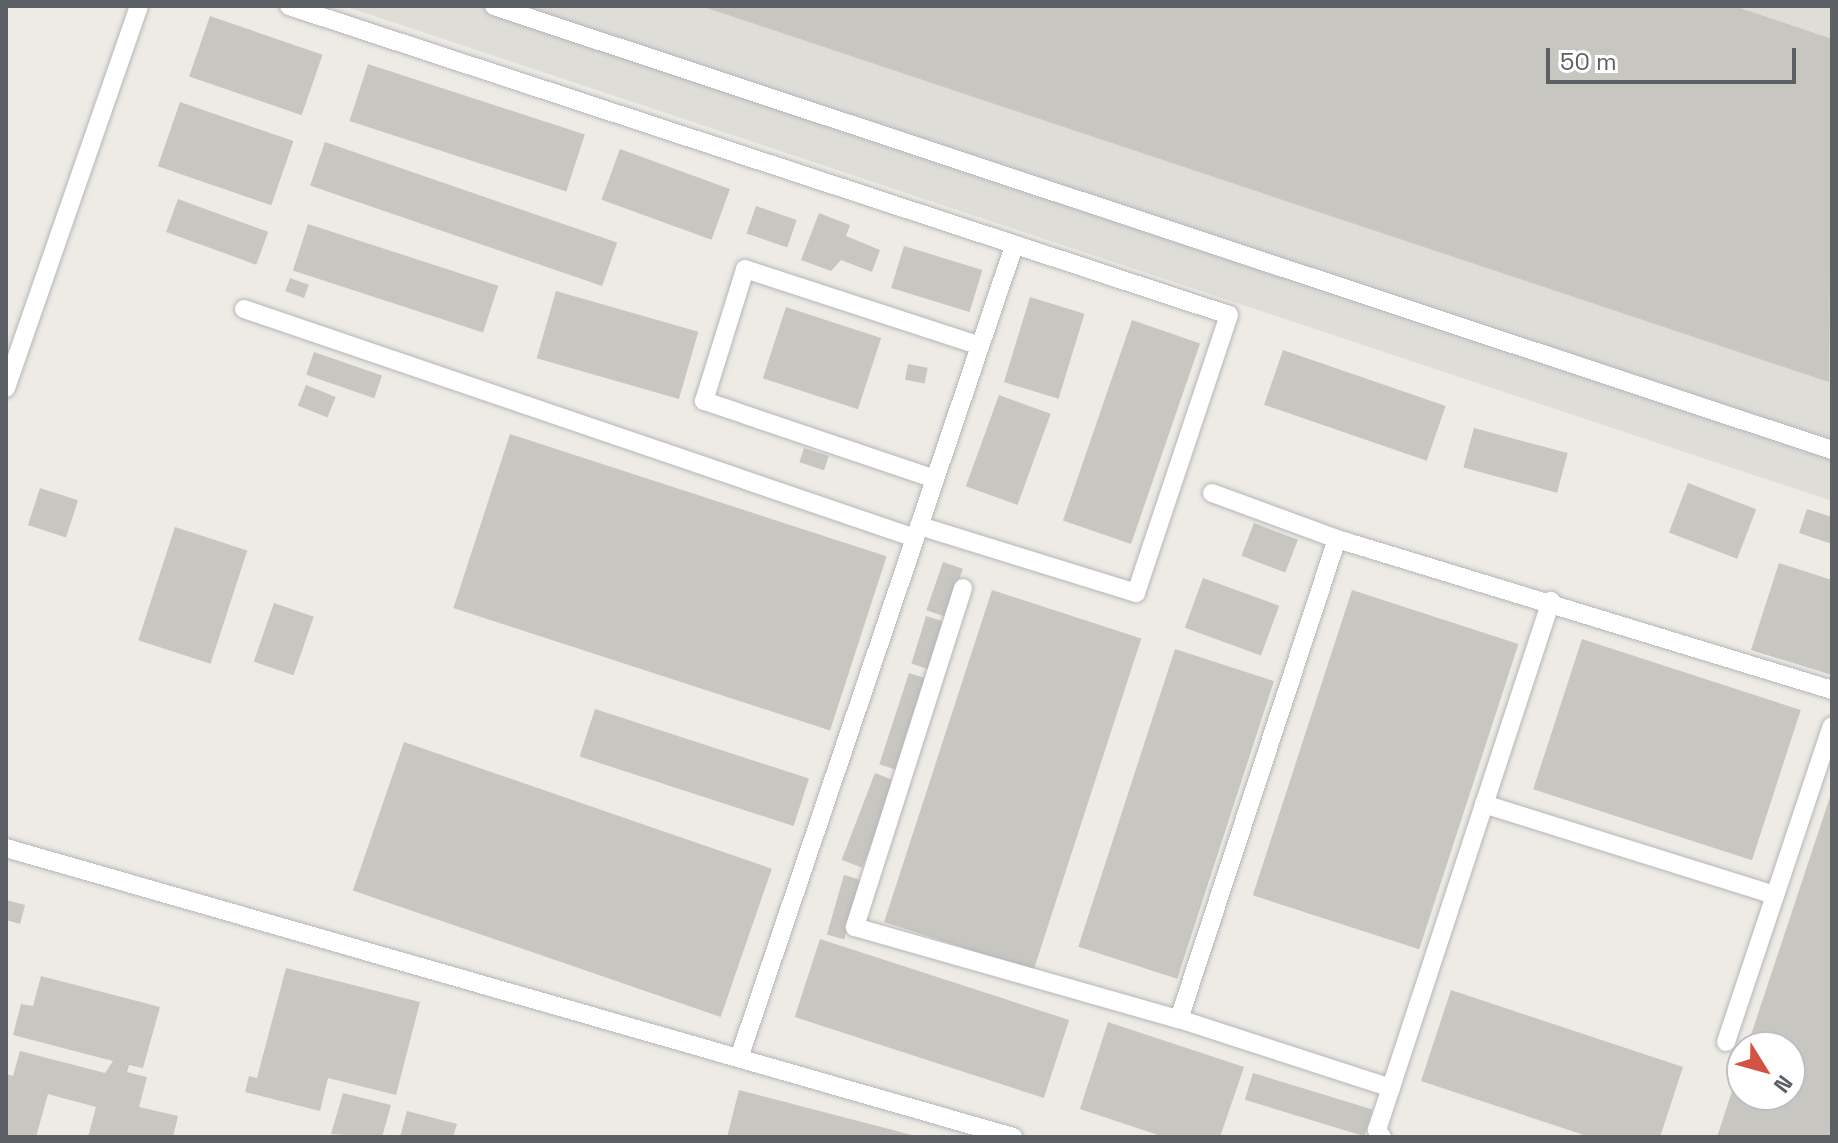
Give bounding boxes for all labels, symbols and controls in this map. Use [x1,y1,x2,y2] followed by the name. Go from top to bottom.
[1550,32,1800,82] scale bar
[1560,46,1617,77] text: 50 m
[1726,1031,1806,1111] north arrow
[1768,1070,1799,1099] text: N

